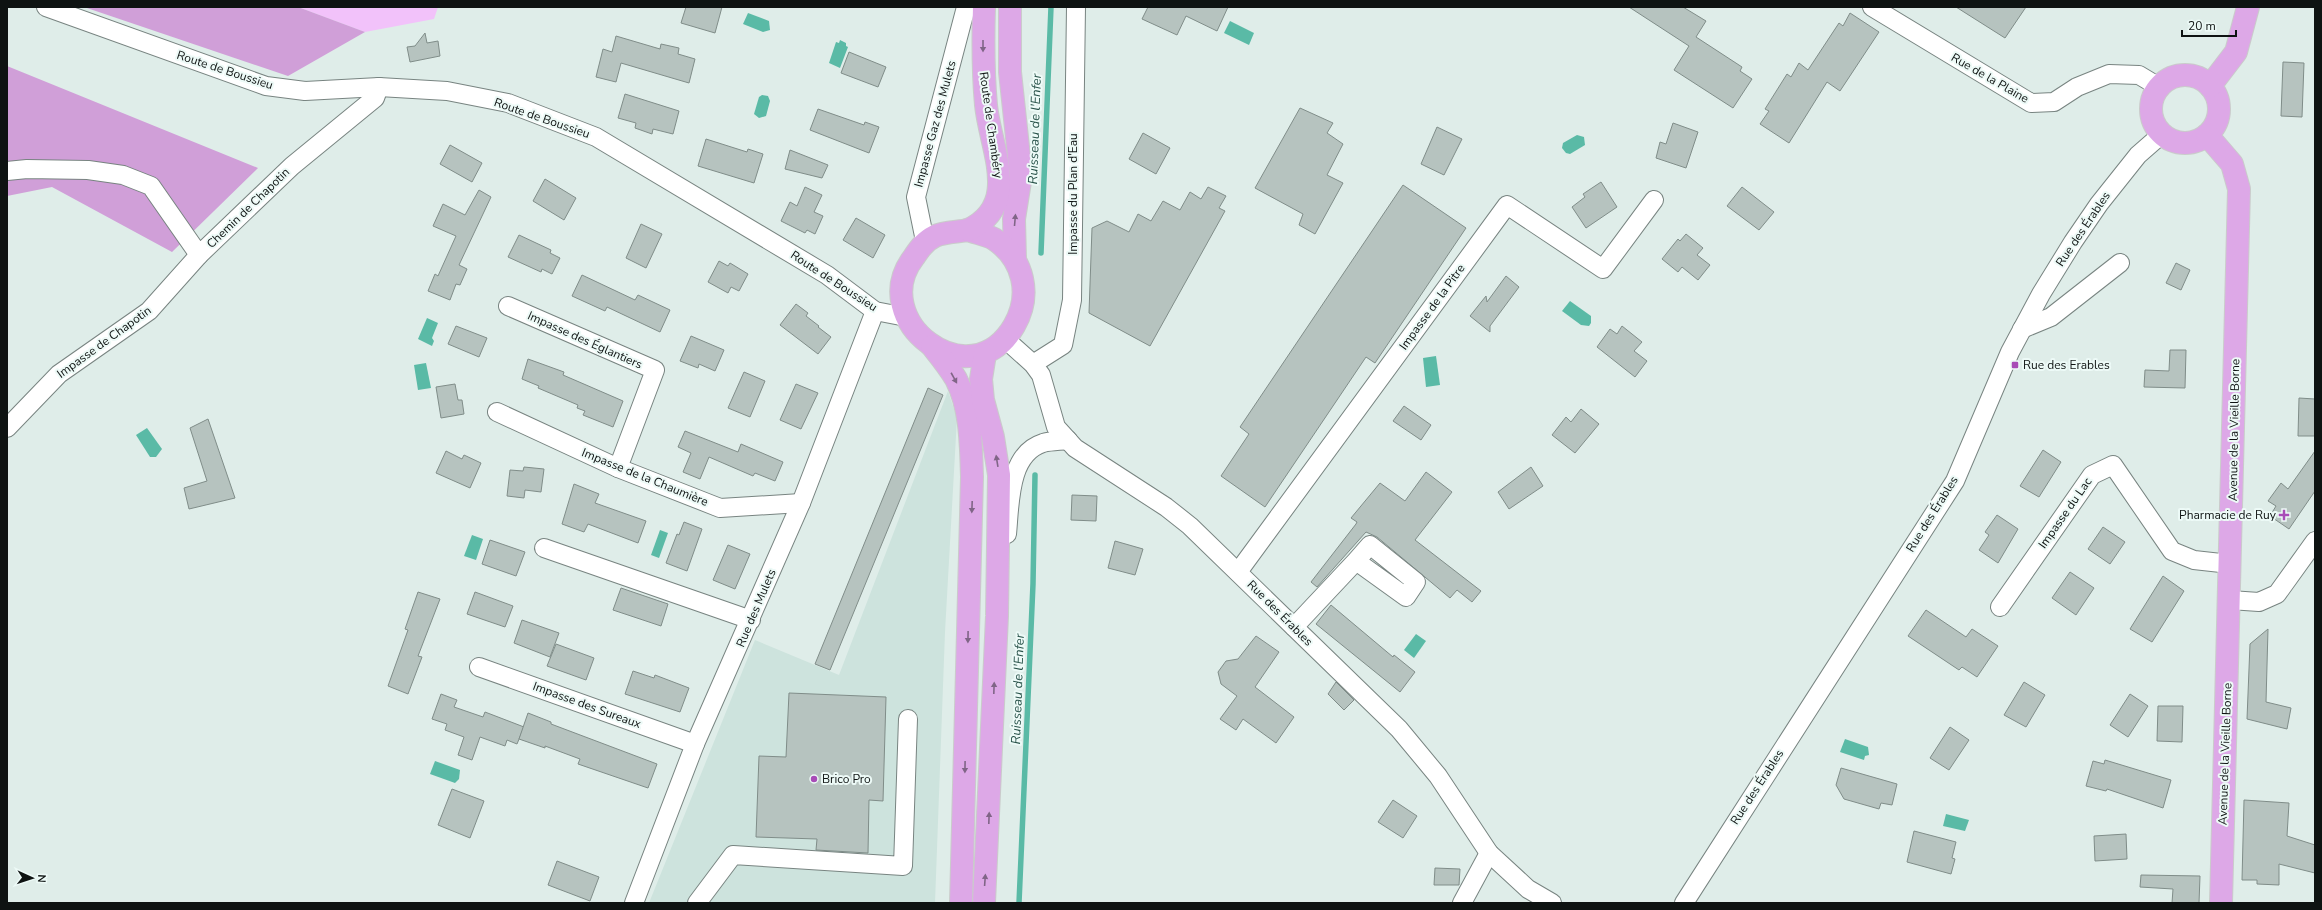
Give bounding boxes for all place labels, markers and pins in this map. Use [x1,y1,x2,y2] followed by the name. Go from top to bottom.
[2023,357,2110,373] place label: Rue des Erables
[2010,360,2020,370] marker: Rue des Erables
[2179,507,2277,523] place label: Pharmacie de Ruy
[2279,510,2289,520] marker: Pharmacie de Ruy
[822,771,871,787] place label: Brico Pro
[809,774,819,784] marker: Brico Pro

